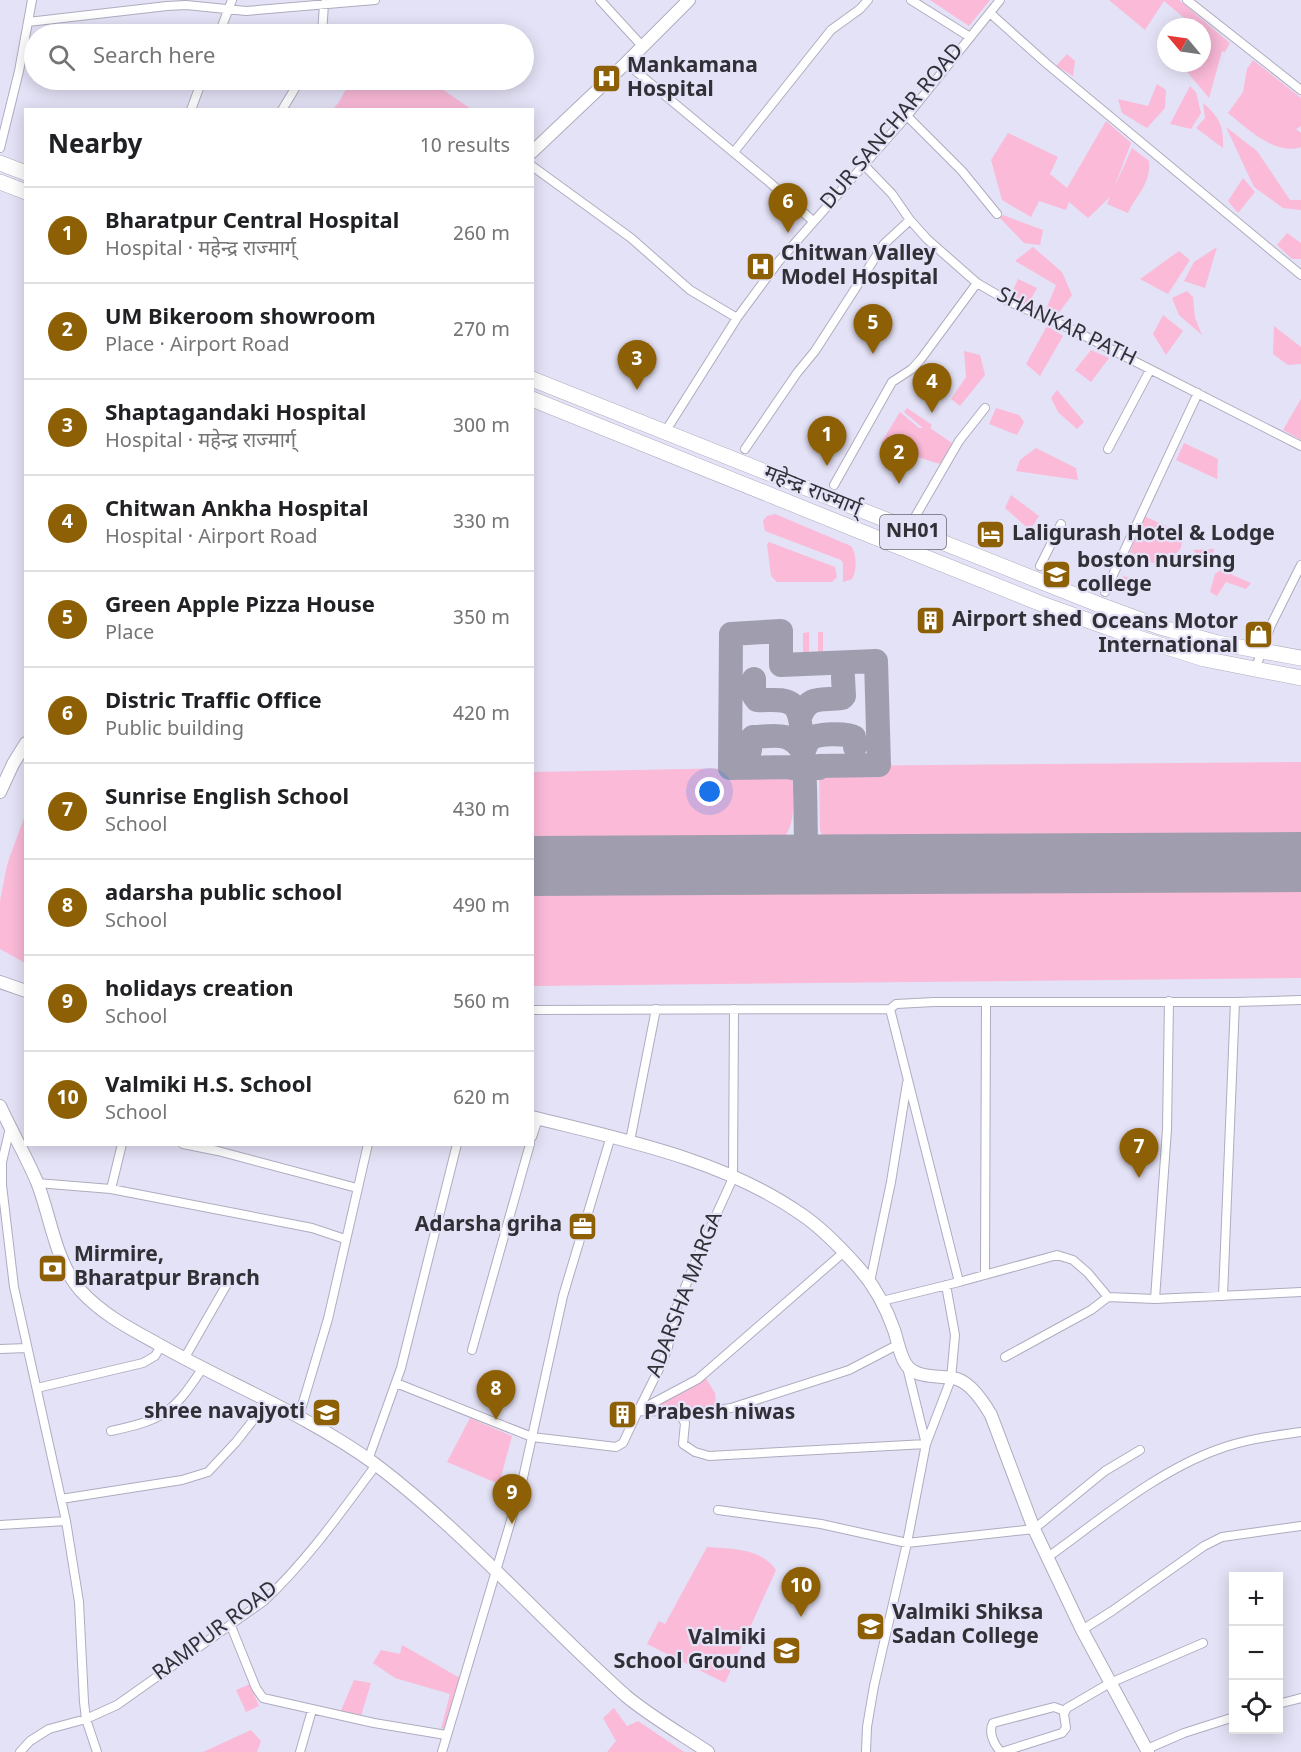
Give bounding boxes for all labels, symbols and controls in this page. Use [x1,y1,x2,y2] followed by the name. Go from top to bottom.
[1157,18,1211,72] north arrow
[24,24,534,90] search box
[815,38,971,216] street label: DUR SANCHAR ROAD
[45,41,78,74] icon: search
[93,43,215,72] text: Search here
[627,53,758,105] place label: Mankamana Hospital
[590,63,622,95] hospital icon: Mankamana Hospital
[48,130,142,164] text: Nearby
[420,134,510,160] text: 10 results
[768,184,808,233] pin: 6
[105,208,399,237] text: Bharatpur Central Hospital
[62,222,73,248] text: 1
[453,222,510,248] text: 260 m
[105,237,296,263] text: Hospital · महेन्द्र राज्मार्ग्
[781,241,938,293] place label: Chitwan Valley Model Hospital
[744,251,776,283] hospital icon: Chitwan Valley Model Hospital
[991,282,1141,374] street label: SHANKAR PATH
[105,304,376,333] text: UM Bikeroom showroom
[854,304,892,354] pin: 5
[62,318,73,344] text: 2
[453,318,510,344] text: 270 m
[105,333,289,359] text: Place · Airport Road
[618,340,656,390] pin: 3
[912,364,952,413] pin: 4
[105,400,366,429] text: Shaptagandaki Hospital
[62,414,73,440] text: 3
[453,414,510,440] text: 300 m
[808,416,846,466] pin: 1
[105,429,296,455] text: Hospital · महेन्द्र राज्मार्ग्
[880,434,918,484] pin: 2
[759,460,868,525] street label: महेन्द्र राज्मार्ग्
[105,496,368,525] text: Chitwan Ankha Hospital
[62,510,73,536] text: 4
[453,510,510,536] text: 330 m
[880,515,946,549] road number: NH01
[975,519,1007,551] hotel icon: Laligurash Hotel & Lodge
[1012,521,1275,549] place label: Laligurash Hotel & Lodge
[105,525,318,551] text: Hospital · Airport Road
[1077,548,1235,600] place label: boston nursing college
[1040,558,1072,590] school or university icon: boston nursing college
[105,592,375,621] text: Green Apple Pizza House
[915,605,947,637] building icon: Airport shed
[62,606,73,632] text: 5
[453,606,510,632] text: 350 m
[952,607,1082,635] place label: Airport shed
[1091,609,1239,661] place label: Oceans Motor International
[1243,619,1275,651] shop icon: Oceans Motor International
[105,621,154,647] text: Place
[105,688,322,717] text: Distric Traffic Office
[62,702,73,728] text: 6
[453,702,510,728] text: 420 m
[105,717,244,743] text: Public building
[695,777,724,806] your location
[105,784,349,813] text: Sunrise English School
[62,798,73,824] text: 7
[453,798,510,824] text: 430 m
[105,813,167,839] text: School
[105,880,342,909] text: adarsha public school
[62,894,73,920] text: 8
[453,894,510,920] text: 490 m
[105,909,167,935] text: School
[105,976,294,1005] text: holidays creation
[62,990,73,1016] text: 9
[453,990,510,1016] text: 560 m
[105,1005,167,1031] text: School
[105,1072,312,1101] text: Valmiki H.S. School
[56,1086,79,1112] text: 10
[453,1086,510,1112] text: 620 m
[105,1101,167,1127] text: School
[1120,1128,1158,1178] pin: 7
[642,1208,731,1382] street label: ADARSHA MARGA
[567,1210,599,1242] office icon: Adarsha griha
[415,1212,562,1240] place label: Adarsha griha
[74,1242,260,1294] place label: Mirmire, Bharatpur Branch
[37,1252,69,1284] bank icon: Mirmire, Bharatpur Branch
[476,1370,516,1420] pin: 8
[310,1397,342,1429] school or university icon: shree navajyoti
[607,1398,639,1430] building icon: Prabesh niwas
[144,1399,305,1427] place label: shree navajyoti
[644,1400,795,1428] place label: Prabesh niwas
[492,1474,532,1524] pin: 9
[782,1568,820,1617] pin: 10
[1229,1572,1283,1734] map controls
[1229,1572,1283,1626] button: +
[148,1576,284,1688] street label: RAMPUR ROAD
[892,1600,1043,1652] place label: Valmiki Shiksa Sadan College
[855,1610,887,1642] school or university icon: Valmiki Shiksa Sadan College
[614,1625,766,1677] place label: Valmiki School Ground
[1229,1626,1283,1680] button: −
[771,1635,803,1667] school or university icon: Valmiki School Ground
[1229,1680,1283,1734] button: locate

